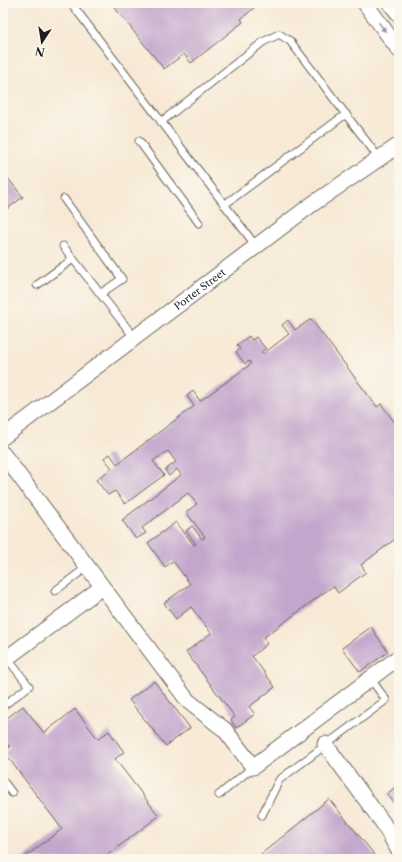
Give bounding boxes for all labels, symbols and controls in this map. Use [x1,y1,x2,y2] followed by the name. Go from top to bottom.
[378,21,386,32] one-way arrow
[22,22,62,62] north arrow
[33,44,46,60] text: N
[172,266,228,313] street label: Porter Street

